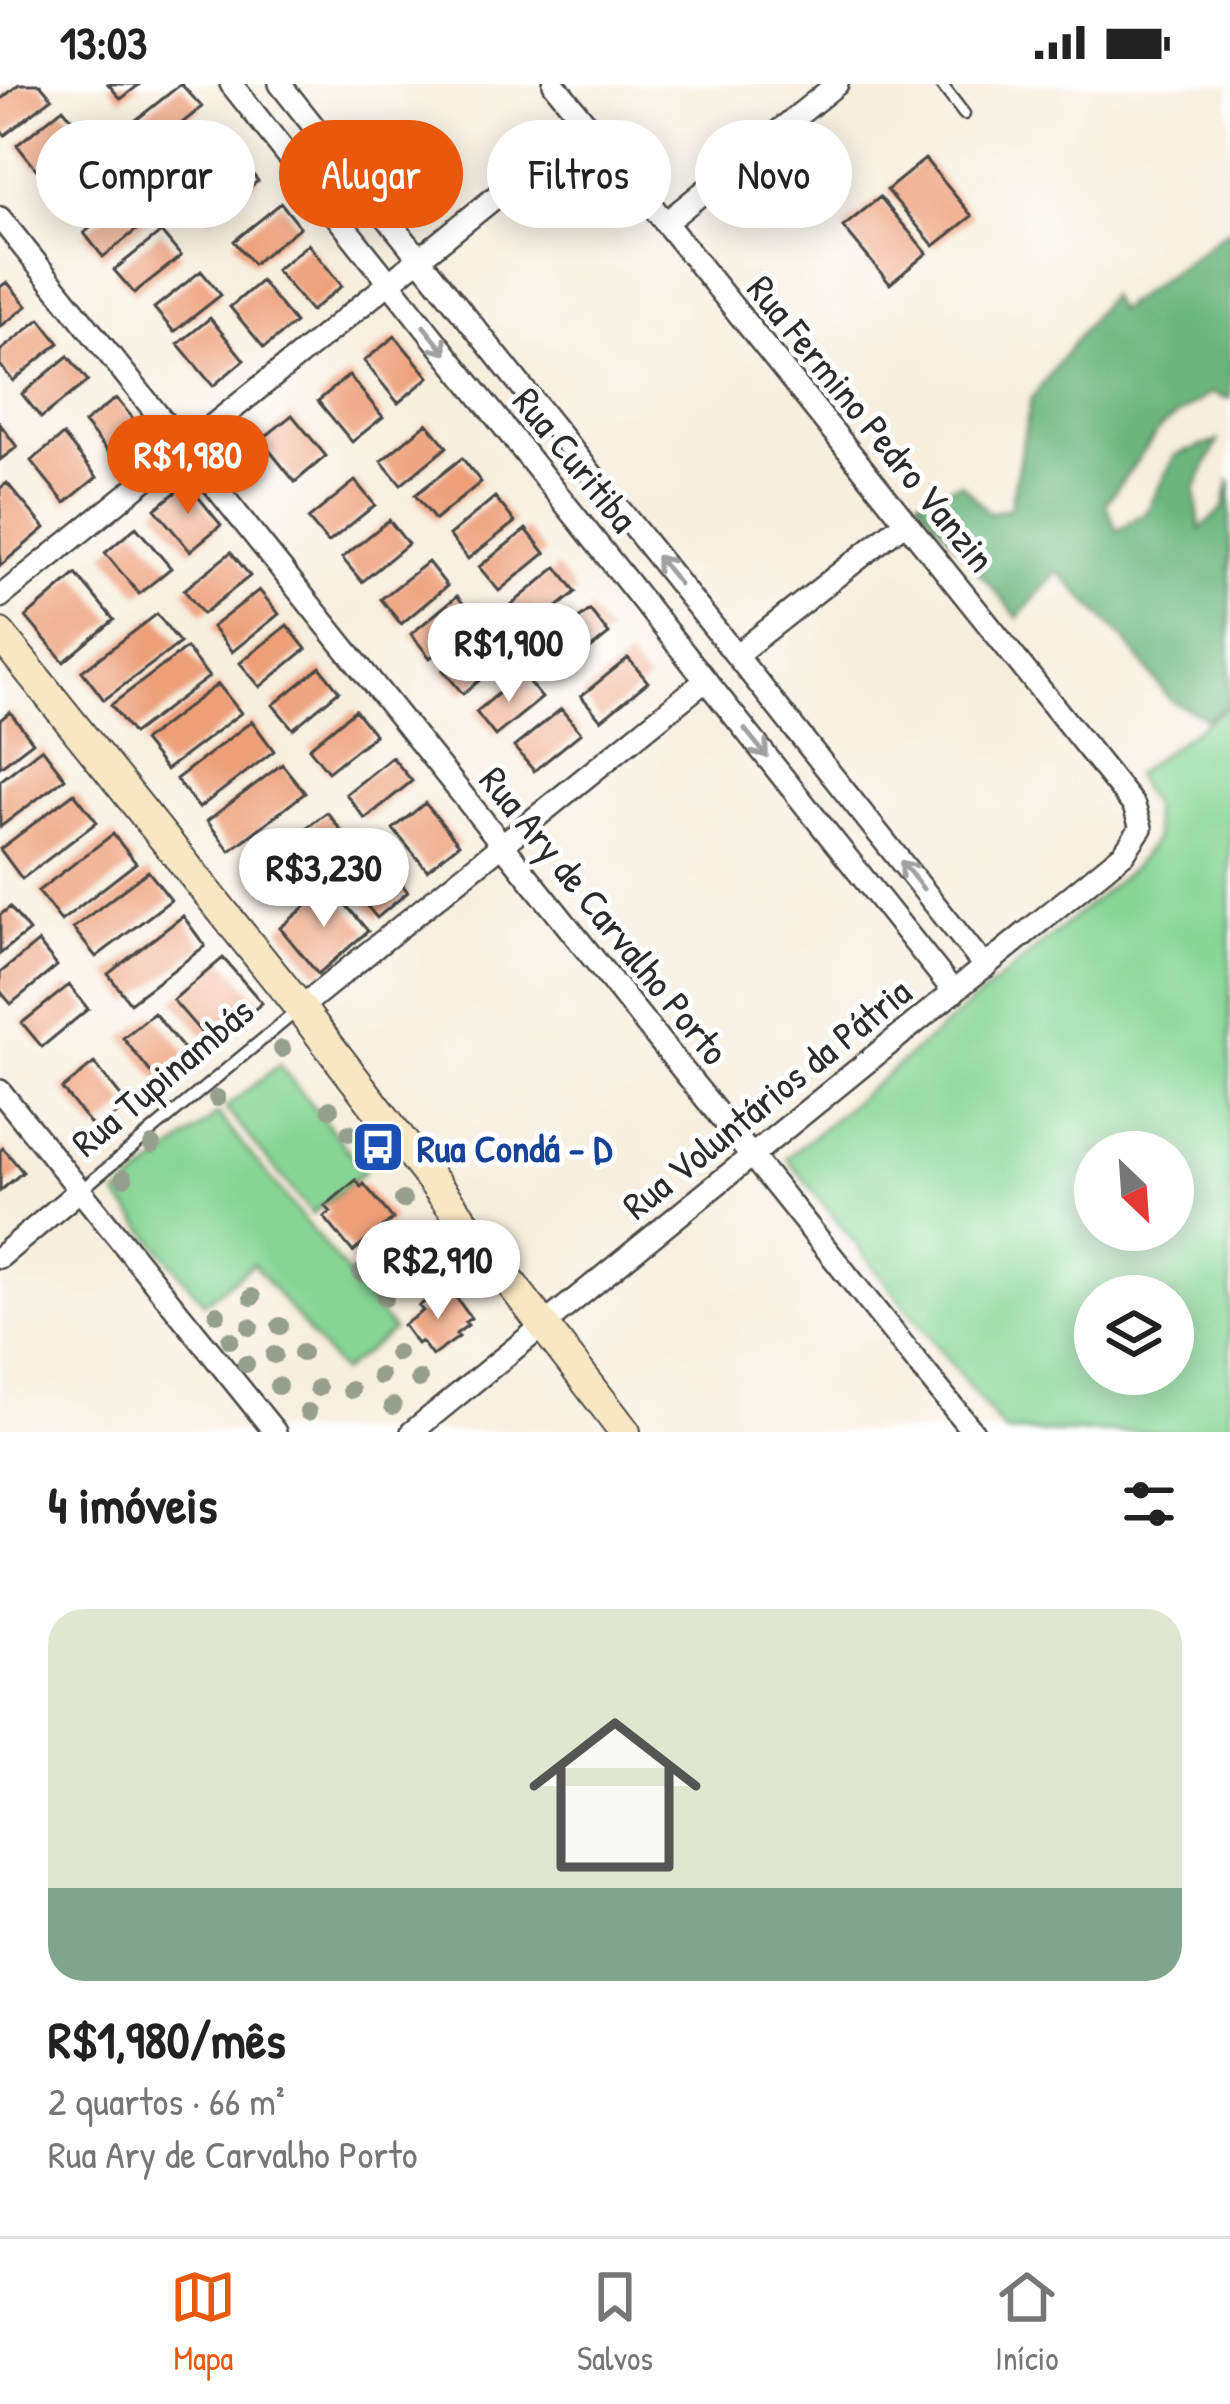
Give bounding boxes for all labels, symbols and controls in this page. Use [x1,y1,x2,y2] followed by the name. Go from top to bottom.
[60,12,147,73] text: 13:03
[36,120,255,228] chip: Comprar
[279,120,463,228] chip: Alugar
[487,120,671,228] chip: Filtros
[695,120,852,228] chip: Novo
[736,264,1008,582] street label: Rua Fermino Pedro Vanzin
[421,323,448,355] one-way arrow
[501,376,651,542] street label: Rua Curitiba
[77,415,299,517] pin: R$1,980
[134,427,242,480] text: R$1,980
[656,555,682,587] one-way arrow
[398,603,620,705] pin: R$1,900
[455,615,563,668] text: R$1,900
[742,727,769,759] one-way arrow
[468,755,742,1075] street label: Rua Ary de Carvalho Porto
[213,828,435,930] pin: R$3,230
[266,840,382,893] text: R$3,230
[899,860,926,892] one-way arrow
[611,965,921,1231] street label: Rua Voluntários da Pátria
[60,984,264,1168] street label: Rua Tupinambás
[350,1119,406,1175] bus stop icon: Rua Condá - D
[417,1121,612,1174] place label: Rua Condá - D
[1074,1131,1194,1251] north arrow
[1074,1131,1194,1395] map controls
[327,1220,549,1322] pin: R$2,910
[383,1232,493,1285] text: R$2,910
[1074,1275,1194,1395] button: layers
[48,1470,217,1539] text: 4 imóveis
[1116,1471,1182,1537] icon: filters
[507,1687,723,1903] icon: home
[48,2005,286,2074] text: R$1,980/mês
[48,2074,285,2127] text: 2 quartos · 66 m²
[48,2127,417,2180] text: Rua Ary de Carvalho Porto
[170,2264,236,2380] tab: Mapa
[577,2264,653,2380] tab: Salvos
[994,2264,1060,2380] tab: Início

